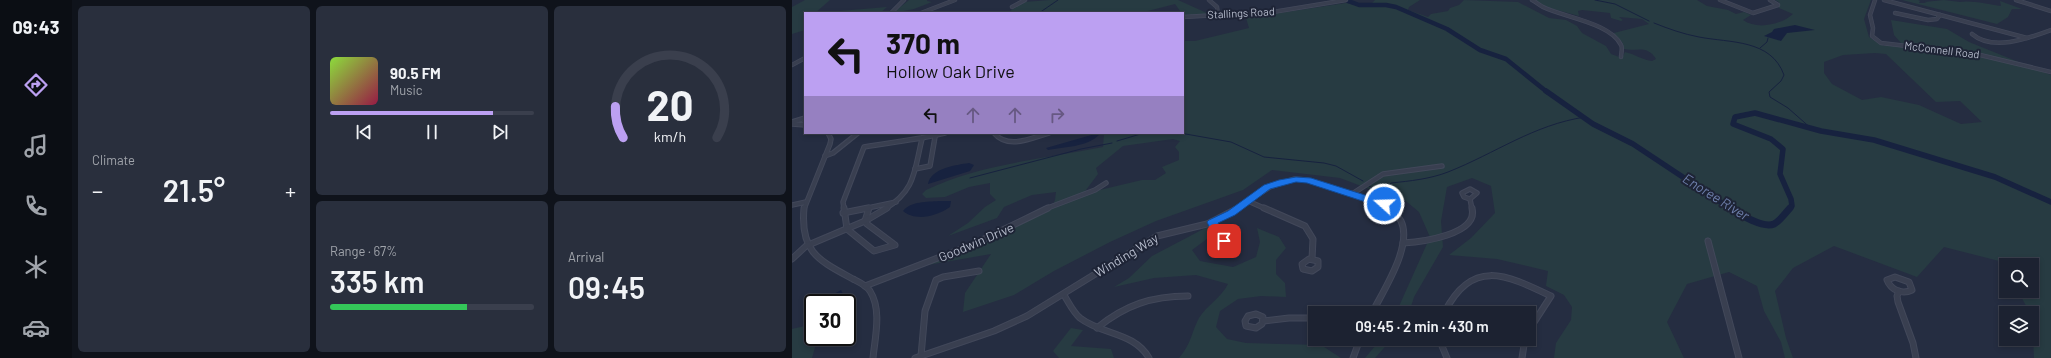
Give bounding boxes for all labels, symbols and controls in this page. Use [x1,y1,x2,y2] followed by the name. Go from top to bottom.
[1207,4,1275,21] street label: Stallings Road
[13,16,59,38] text: 09:43
[886,26,960,60] text: 370 m
[820,28,872,80] icon: left
[1904,38,1980,61] street label: McConnell Road
[886,60,1015,82] text: Hollow Oak Drive
[390,64,441,82] text: 90.5 FM
[22,71,50,99] icon: directions
[646,79,694,129] text: 20
[390,82,423,98] text: Music
[920,104,942,126] icon: left
[962,104,984,126] icon: ahead
[1004,104,1026,126] icon: ahead
[1046,104,1068,126] icon: right
[353,121,375,143] icon: previous
[421,121,443,143] icon: pause
[489,121,511,143] icon: next
[654,128,686,145] text: km/h
[22,132,50,160] icon: music
[92,152,135,168] text: Climate
[1680,169,1754,224] water label: Enoree River
[163,172,225,208] text: 21.5°
[92,177,103,203] text: −
[285,177,296,203] text: +
[1363,183,1405,225] position arrow
[22,192,50,220] icon: phone
[936,219,1016,265] street label: Goodwin Drive
[1207,224,1241,258] pin
[1091,230,1161,280] street label: Winding Way
[1213,230,1235,252] icon: arrive
[330,243,397,259] text: Range · 67%
[568,249,604,265] text: Arrival
[22,253,50,281] icon: climate
[1999,258,2039,346] map controls
[1999,258,2039,298] button: search
[330,263,424,299] text: 335 km
[568,269,645,305] text: 09:45
[804,294,856,346] speed limit sign: 30
[1999,306,2039,346] button: layers
[22,314,50,342] icon: car
[1355,317,1489,335] text: 09:45 · 2 min · 430 m

